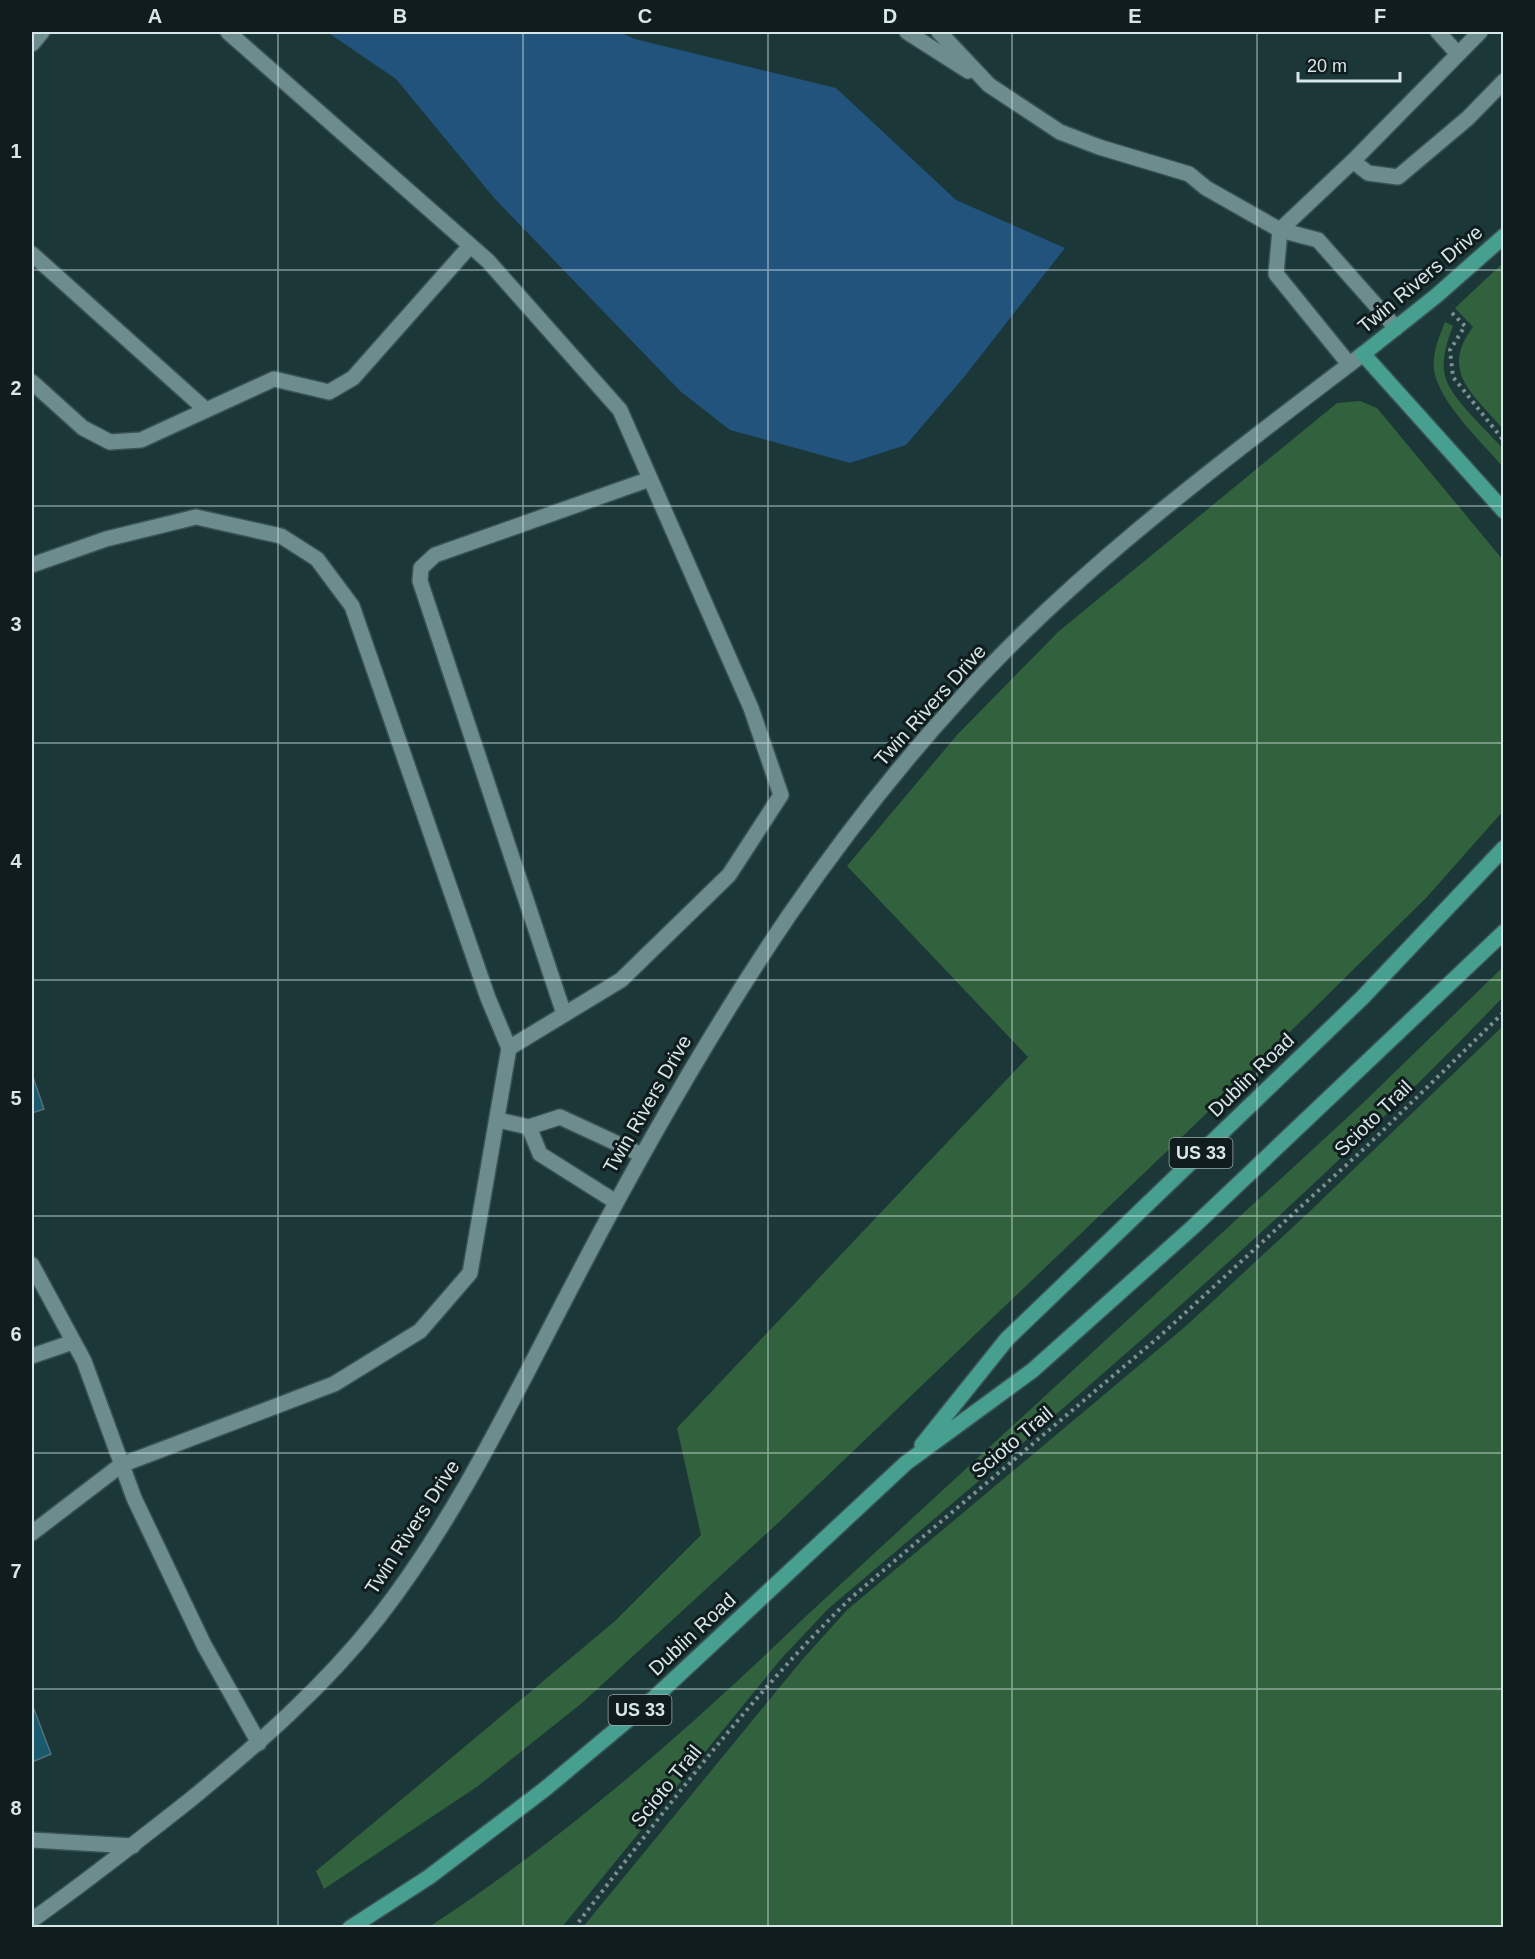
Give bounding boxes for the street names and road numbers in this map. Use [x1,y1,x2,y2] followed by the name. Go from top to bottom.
[1353,221,1487,337] street label: Twin Rivers Drive
[870,640,990,770] street label: Twin Rivers Drive
[1204,1029,1298,1121] street label: Dublin Road
[599,1031,695,1177] street label: Twin Rivers Drive
[1330,1076,1416,1160] street label: Scioto Trail
[1170,1138,1232,1168] road number: US 33
[967,1402,1057,1482] street label: Scioto Trail
[360,1456,464,1598] street label: Twin Rivers Drive
[644,1588,740,1680] street label: Dublin Road
[608,1695,672,1725] road number: US 33
[626,1741,706,1831] street label: Scioto Trail

